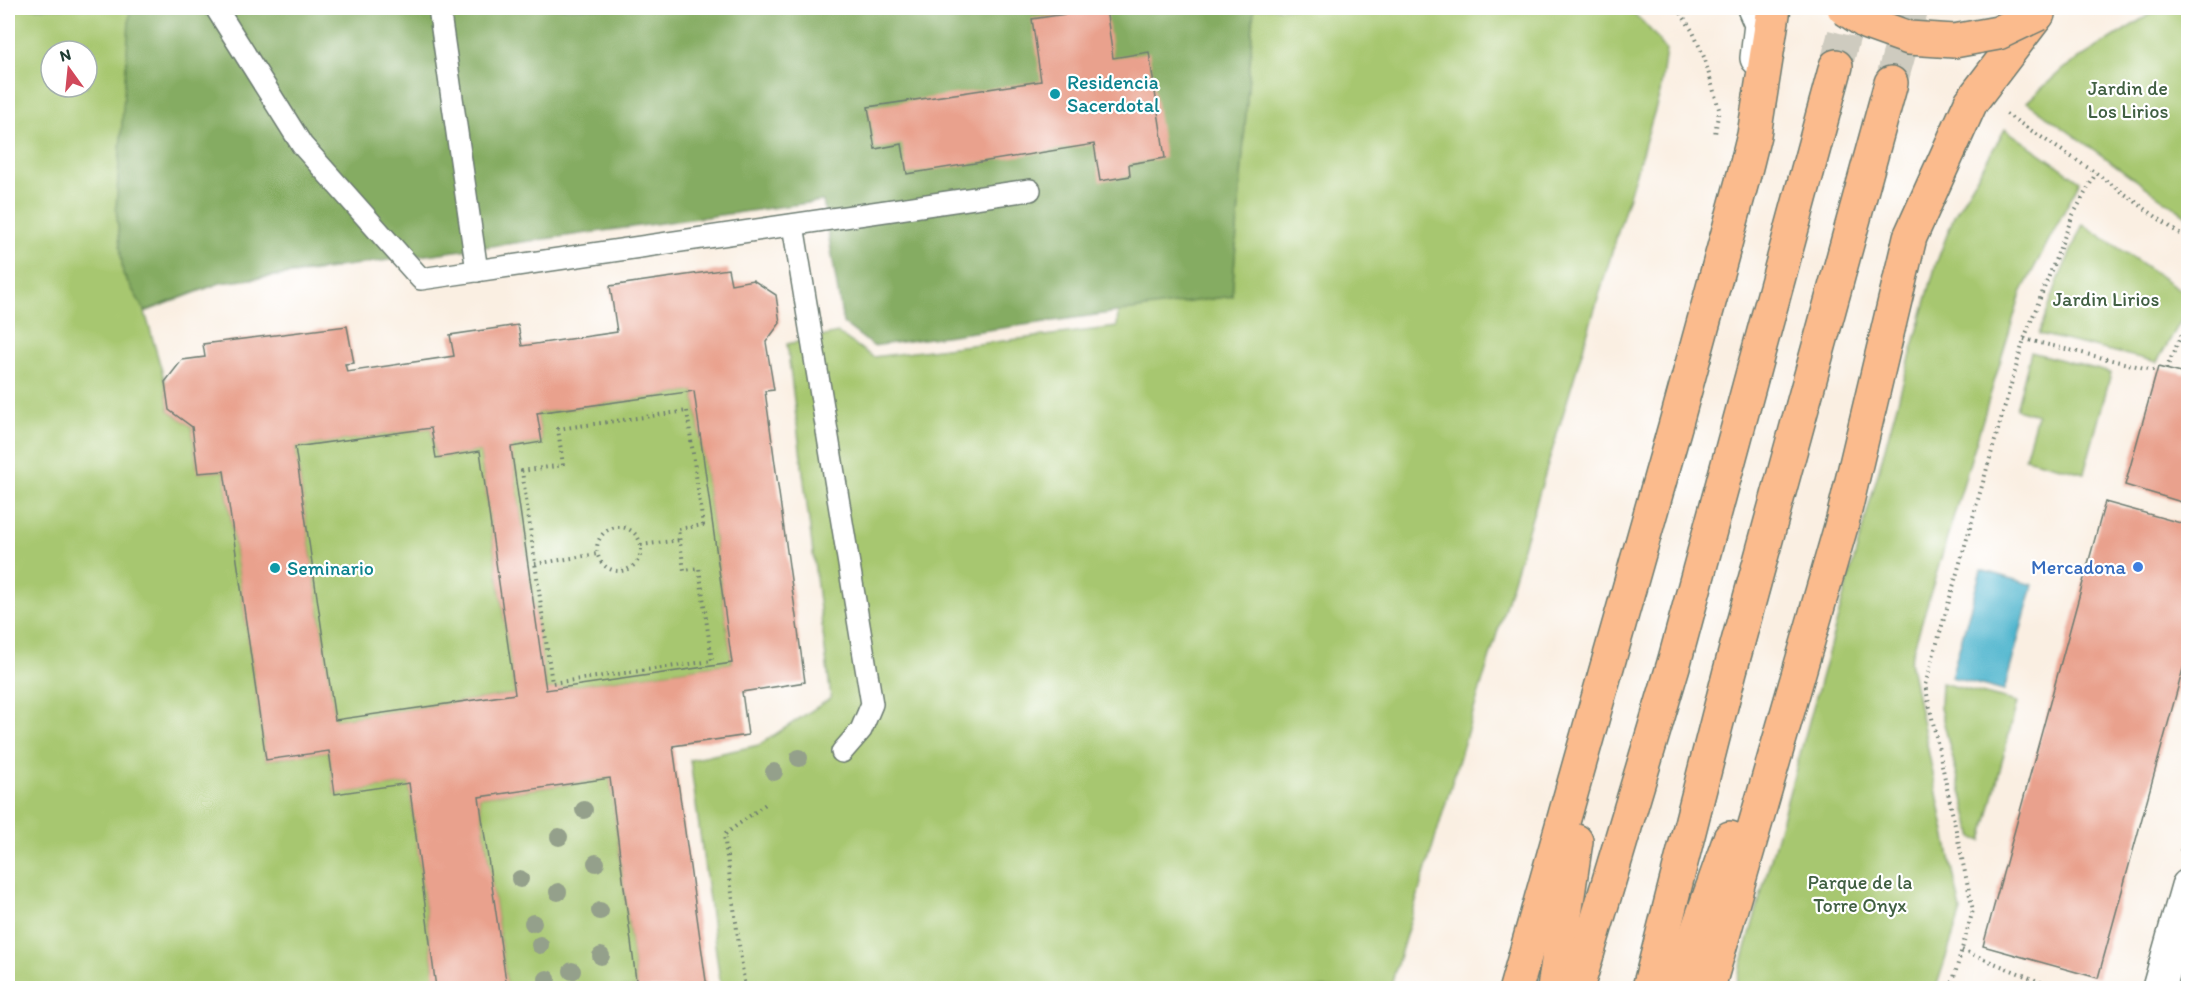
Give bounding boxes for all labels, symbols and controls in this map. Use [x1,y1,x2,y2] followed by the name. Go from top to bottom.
[39,39,99,99] north arrow
[58,44,73,66] text: N
[1067,70,1160,117] place label: Residencia Sacerdotal
[2088,76,2168,123] park label: Jardin de Los Lirios
[1048,87,1062,101] marker: Residencia Sacerdotal
[2053,287,2159,311] park label: Jardin Lirios
[2031,555,2127,579] place label: Mercadona
[287,556,374,580] place label: Seminario
[2131,560,2145,574] marker: Mercadona
[268,561,282,575] marker: Seminario
[1808,870,1913,917] park label: Parque de la Torre Onyx

